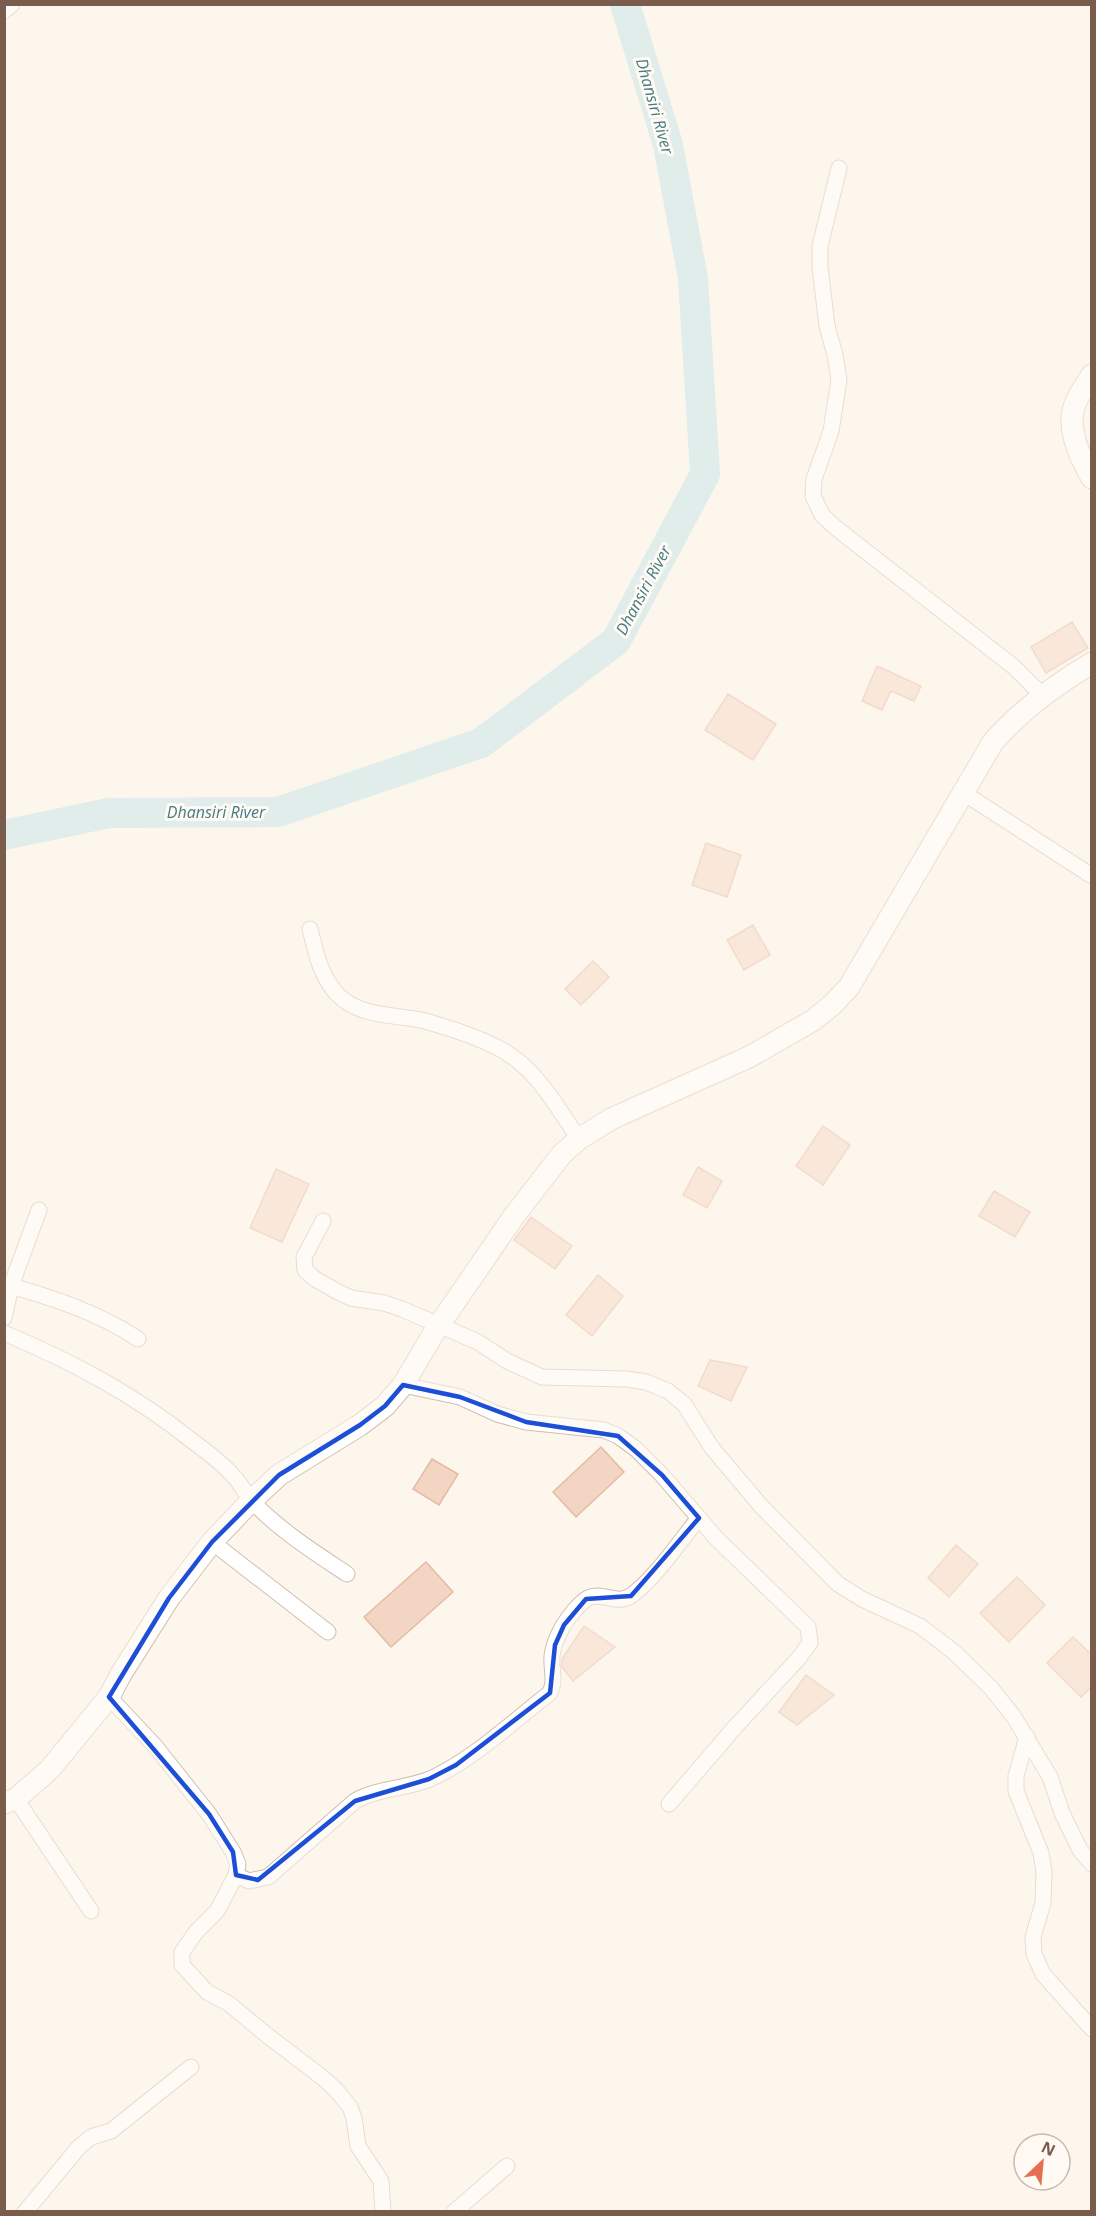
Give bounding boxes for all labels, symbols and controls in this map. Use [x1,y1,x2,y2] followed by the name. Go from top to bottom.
[631,56,679,157] water label: Dhansiri River
[610,541,676,639] water label: Dhansiri River
[167,801,266,823] water label: Dhansiri River
[1012,2132,1072,2192] north arrow
[1038,2136,1059,2161] text: N

